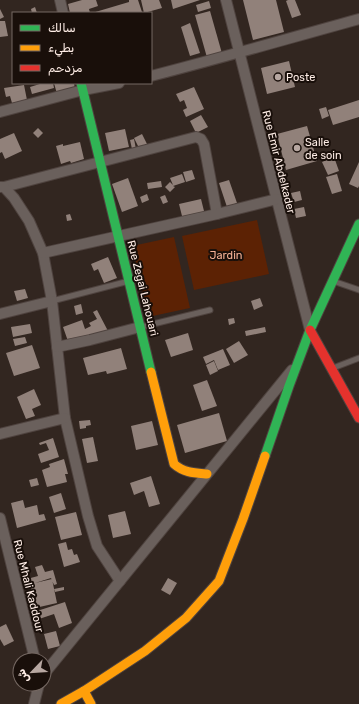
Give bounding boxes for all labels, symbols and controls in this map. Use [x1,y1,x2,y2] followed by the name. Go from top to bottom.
[12,12,152,84] legend
[48,21,76,35] text: سالك
[48,41,74,57] text: بطيء
[48,61,83,76] text: مزدحم
[286,71,315,84] place label: Poste
[273,72,283,82] marker: Poste
[259,109,298,216] street label: Rue Emir Abdelkader
[305,136,342,162] place label: Salle de soin
[292,143,302,153] marker: Salle de soin
[124,239,161,337] street label: Rue Zegai Lahouari
[210,249,242,262] park label: Jardin
[11,538,47,635] street label: Rue Mhali Kaddour
[12,652,52,692] north arrow
[15,667,32,685] text: ش

